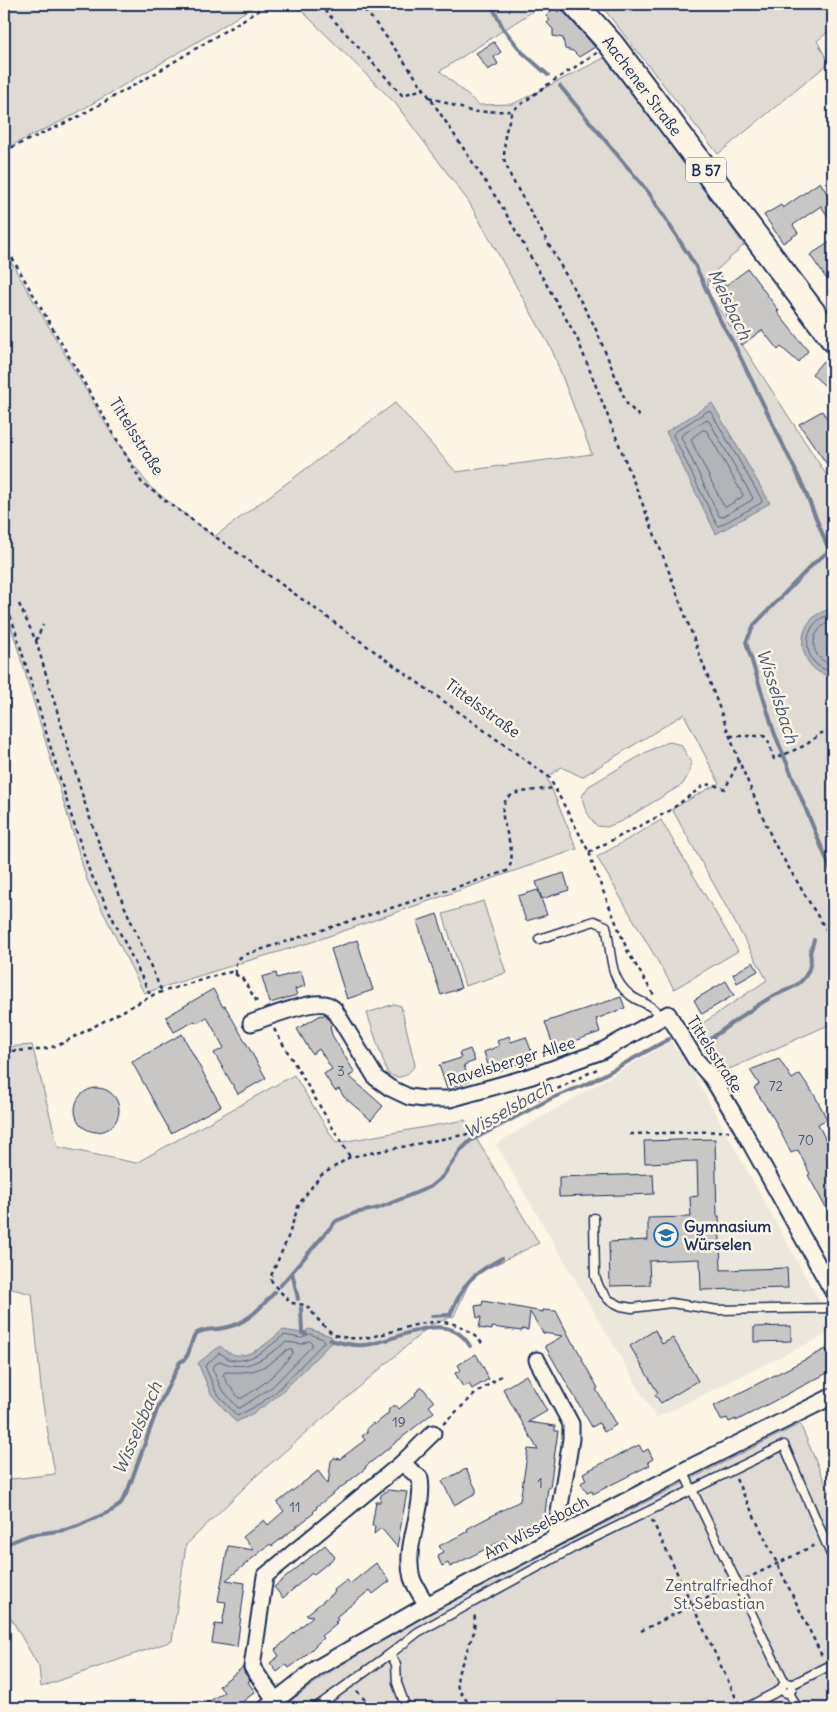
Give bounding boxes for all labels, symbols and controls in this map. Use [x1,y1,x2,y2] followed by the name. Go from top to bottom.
[598,31,687,140] street label: Aachener Straße
[686,158,726,182] road number: B 57
[703,265,757,344] water label: Meisbach
[105,394,169,478] street label: Tittelsstraße
[752,646,804,747] water label: Wisselsbach
[442,674,524,742] street label: Tittelsstraße
[683,1012,747,1096] street label: Tittelsstraße
[445,1032,577,1090] street label: Ravelsberger Allee
[337,1062,345,1080] house number: 3
[459,1075,557,1143] water label: Wisselsbach
[769,1077,784,1095] house number: 72
[798,1131,814,1149] house number: 70
[684,1216,771,1254] place label: Gymnasium Würselen
[653,1222,679,1248] school or university icon: Gymnasium Würselen
[107,1378,167,1478] water label: Wisselsbach
[392,1413,406,1431] house number: 19
[537,1474,543,1492] house number: 1
[480,1491,592,1563] street label: Am Wisselsbach
[289,1498,301,1516] house number: 11
[665,1575,773,1613] park label: Zentralfriedhof St. Sebastian

